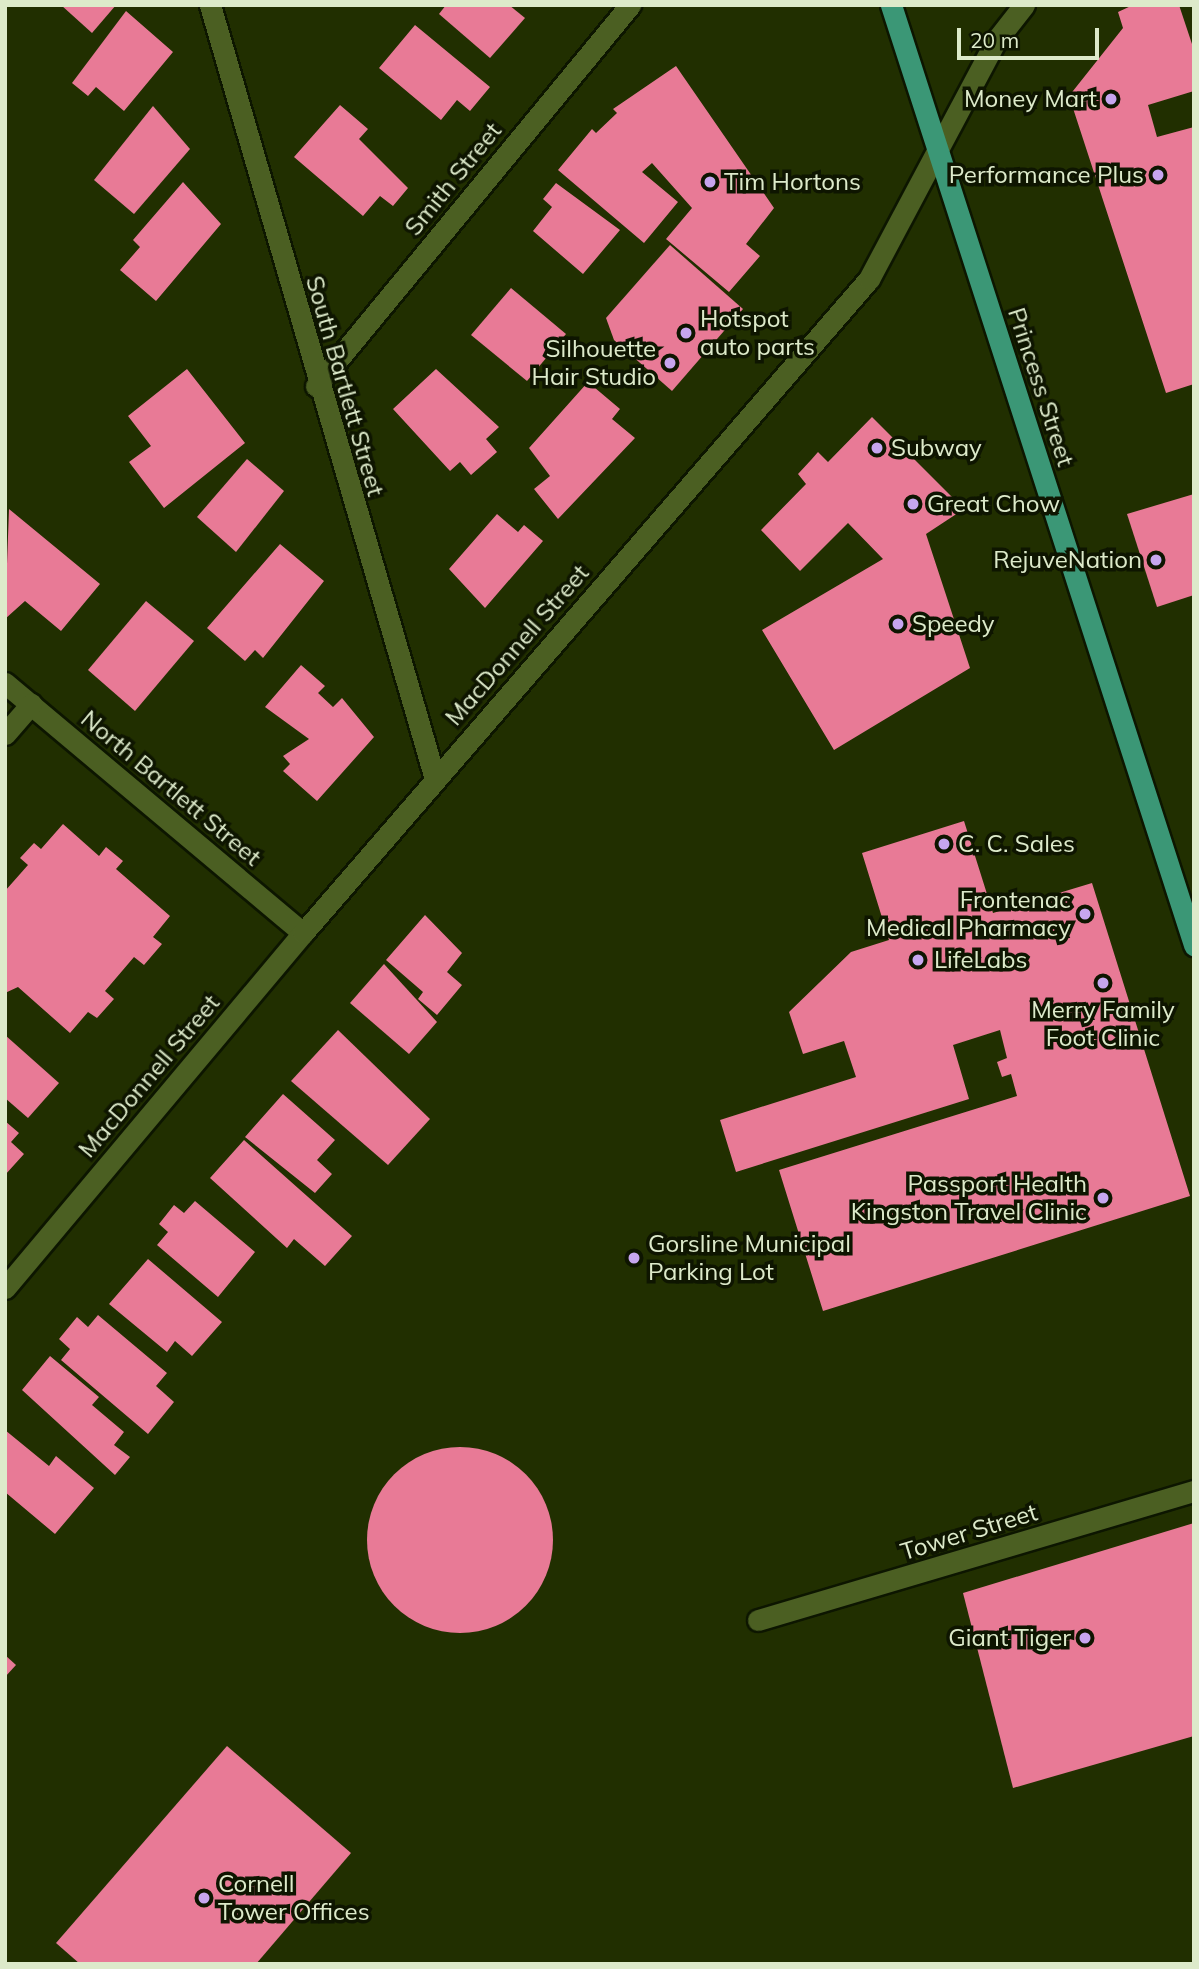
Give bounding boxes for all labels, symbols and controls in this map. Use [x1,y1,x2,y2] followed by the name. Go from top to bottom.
[961,14,1103,58] scale bar
[970,27,1019,53] text: 20 m
[964,85,1097,113] place label: Money Mart
[1103,91,1119,107] marker: Money Mart
[399,117,507,241] street label: Smith Street
[949,161,1144,189] place label: Performance Plus
[1150,167,1166,183] marker: Performance Plus
[724,168,861,196] place label: Tim Hortons
[702,174,718,190] marker: Tim Hortons
[300,273,390,499] street label: South Bartlett Street
[1002,304,1080,470] street label: Princess Street
[700,305,815,361] place label: Hotspot auto parts
[678,325,694,341] marker: Hotspot auto parts
[532,335,656,391] place label: Silhouette Hair Studio
[662,355,678,371] marker: Silhouette Hair Studio
[891,434,982,462] place label: Subway
[869,440,885,456] marker: Subway
[927,490,1060,518] place label: Great Chow
[905,496,921,512] marker: Great Chow
[993,546,1142,574] place label: RejuveNation
[1148,552,1164,568] marker: RejuveNation
[439,559,595,731] street label: MacDonnell Street
[912,610,995,638] place label: Speedy
[890,616,906,632] marker: Speedy
[75,704,267,872] street label: North Bartlett Street
[958,830,1075,858] place label: C. C. Sales
[936,836,952,852] marker: C. C. Sales
[866,886,1071,942] place label: Frontenac Medical Pharmacy
[1077,906,1093,922] marker: Frontenac Medical Pharmacy
[934,946,1027,974] place label: LifeLabs
[908,950,928,970] marker: LifeLabs
[1093,973,1113,993] marker: Merry Family Foot Clinic
[72,989,226,1163] street label: MacDonnell Street
[1031,996,1175,1052] place label: Merry Family Foot Clinic
[851,1170,1087,1226] place label: Passport Health Kingston Travel Clinic
[1093,1188,1113,1208] marker: Passport Health Kingston Travel Clinic
[648,1230,851,1286] place label: Gorsline Municipal Parking Lot
[626,1250,642,1266] marker: Gorsline Municipal Parking Lot
[897,1498,1041,1566] street label: Tower Street
[948,1624,1071,1652] place label: Giant Tiger
[1077,1630,1093,1646] marker: Giant Tiger
[218,1870,370,1926] place label: Cornell Tower Offices
[196,1890,212,1906] marker: Cornell Tower Offices

